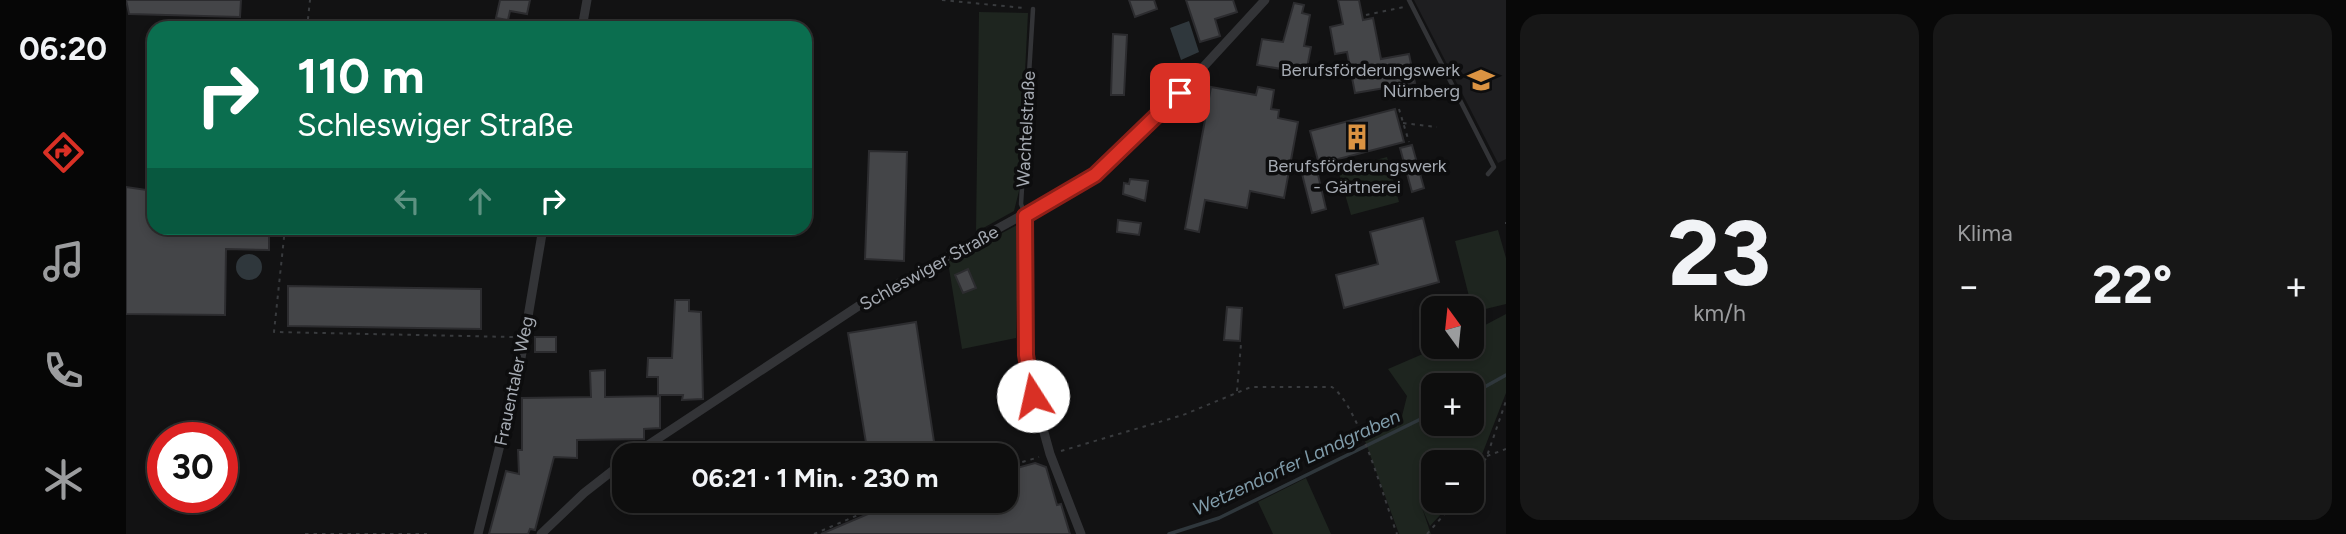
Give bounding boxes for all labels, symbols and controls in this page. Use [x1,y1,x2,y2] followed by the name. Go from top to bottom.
[19,30,107,68] text: 06:20
[297,46,425,105] text: 110 m
[182,49,273,140] icon: right
[1281,59,1460,102] place label: Berufsförderungswerk Nürnberg
[1150,63,1210,123] pin
[1466,65,1496,95] school or university icon: Berufsförderungswerk Nürnberg
[1012,70,1040,188] street label: Wachtelstraße
[1161,74,1199,112] icon: arrive
[297,106,573,144] text: Schleswiger Straße
[1342,122,1372,152] building icon: Berufsförderungswerk - Gärtnerei
[39,128,88,177] icon: directions
[1267,155,1447,198] place label: Berufsförderungswerk - Gärtnerei
[388,182,426,220] icon: left
[461,182,499,220] icon: ahead
[534,182,572,220] icon: right
[1668,199,1771,308] text: 23
[1957,219,2013,247] text: Klima
[856,221,1002,315] street label: Schleswiger Straße
[39,237,88,286] icon: music
[2093,254,2172,316] text: 22°
[1957,263,1981,309] text: −
[2284,263,2308,309] text: +
[1421,296,1484,359] north arrow
[1421,296,1484,513] map controls
[1693,299,1746,327] text: km/h
[490,314,538,448] street label: Frauentaler Weg
[39,346,88,395] icon: phone
[996,359,1070,433] position arrow
[1421,373,1484,436] button: +
[1189,404,1404,521] water label: Wetzendorfer Landgraben
[147,422,238,513] speed limit sign: 30
[1421,450,1484,513] button: −
[39,455,88,504] icon: climate
[692,462,938,494] text: 06:21 · 1 Min. · 230 m

